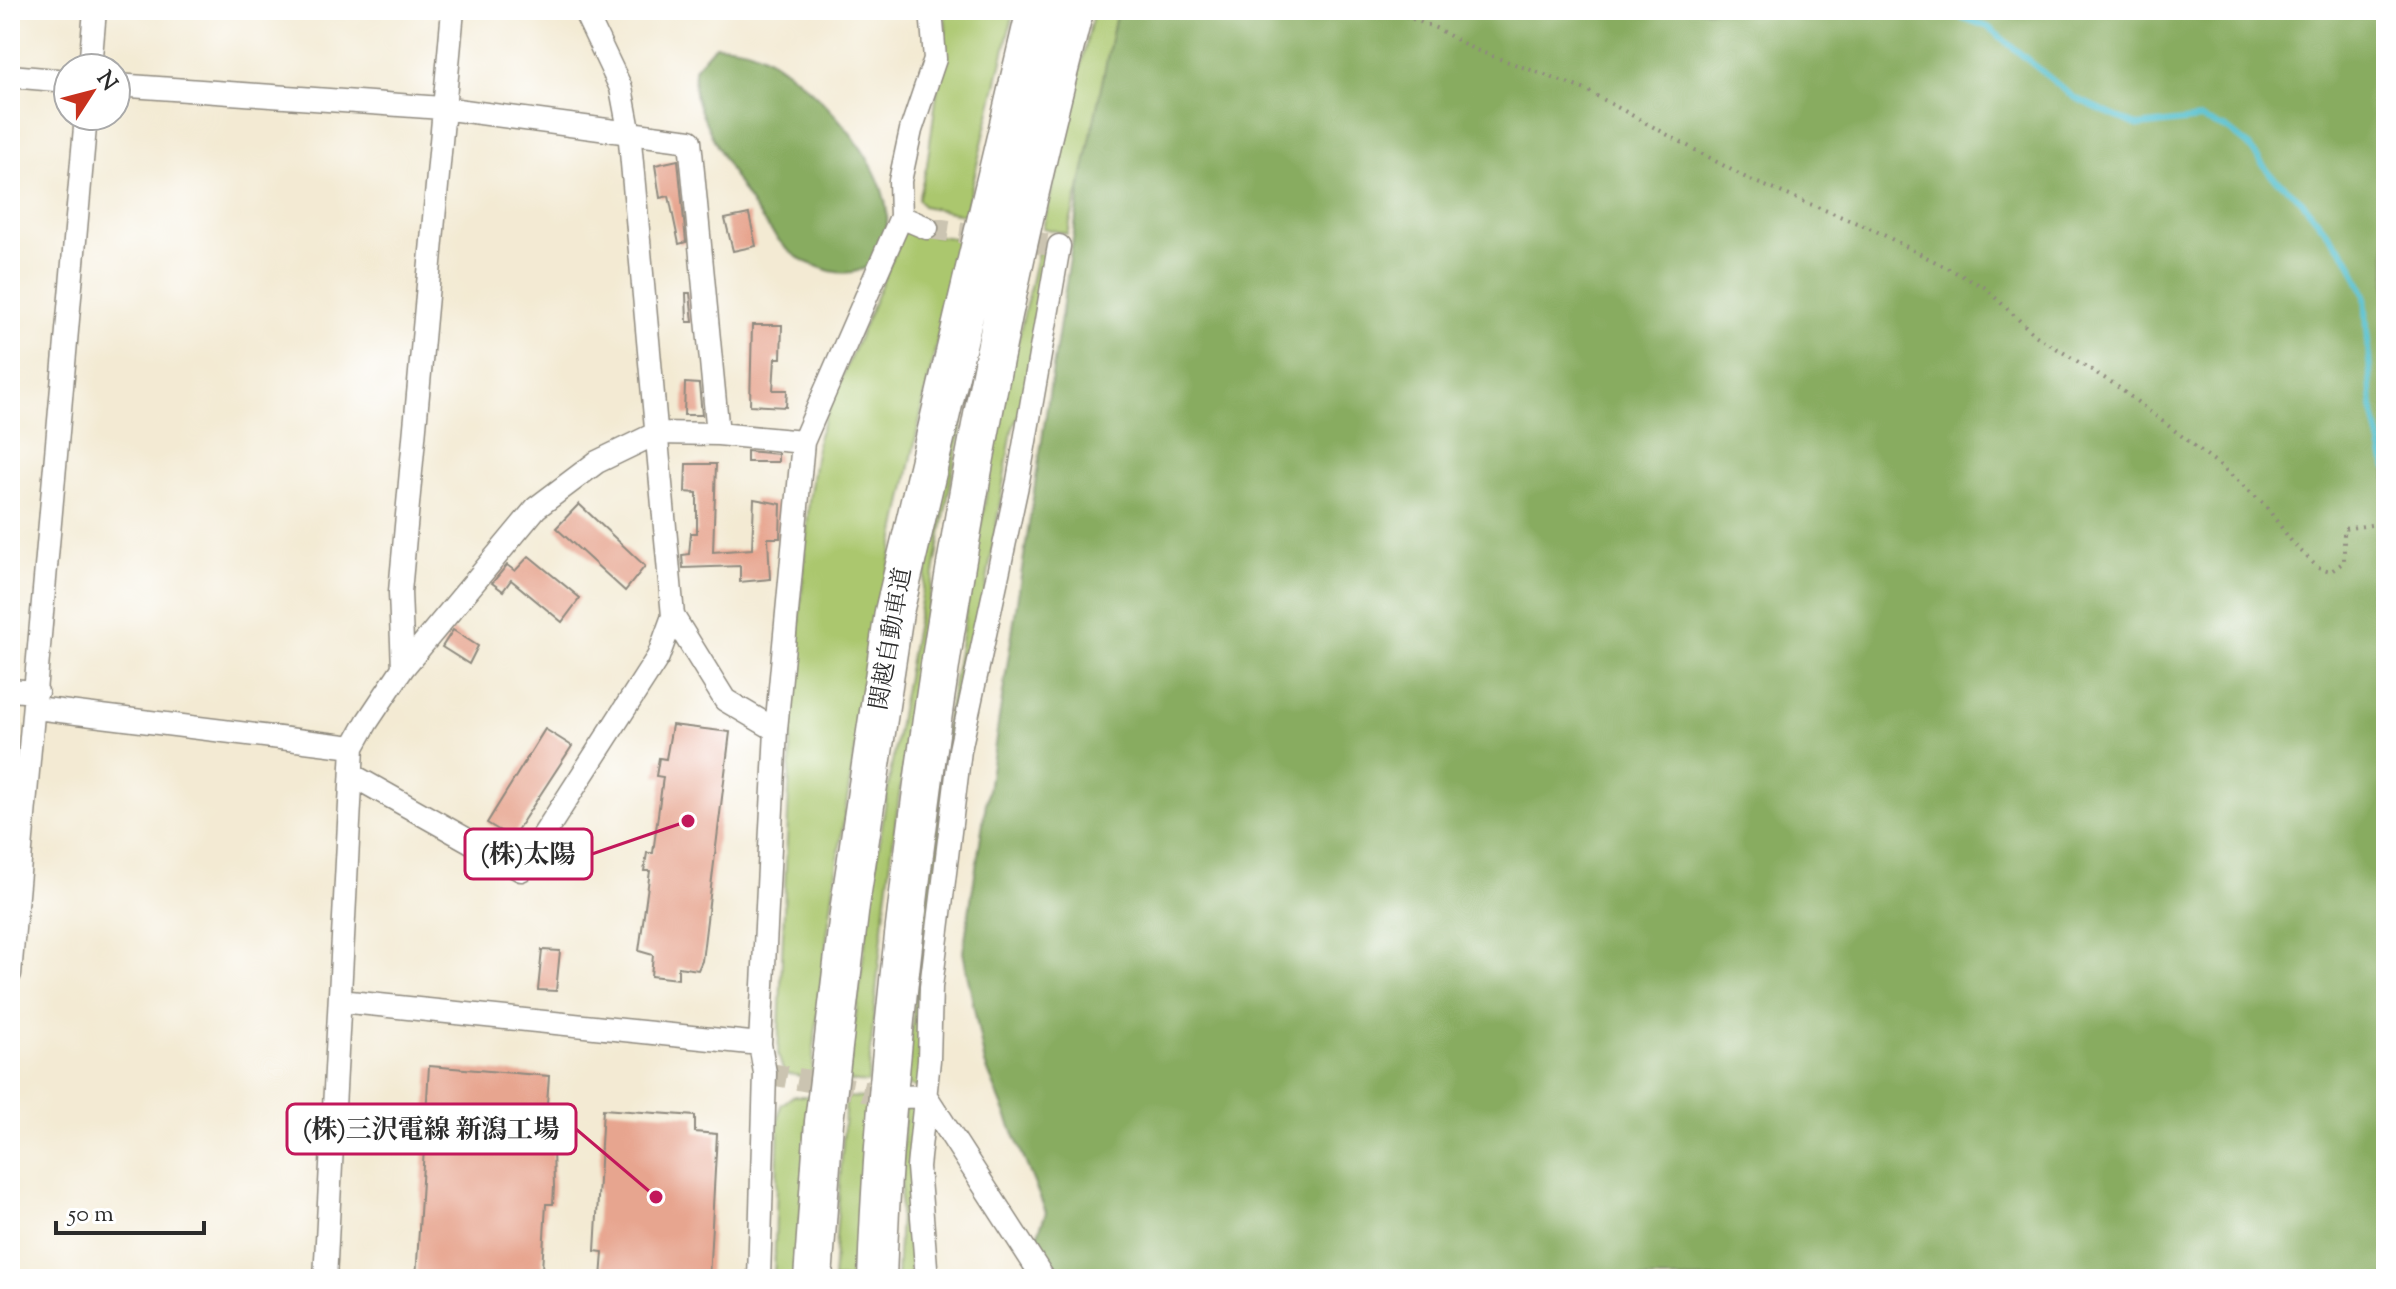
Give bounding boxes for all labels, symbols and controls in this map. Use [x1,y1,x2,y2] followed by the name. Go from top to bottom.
[52,52,132,132] north arrow
[88,65,124,99] text: N
[863,565,921,713] street label: 関越自動車道
[465,829,592,879] callout: (株)太陽
[481,838,575,875] text: (株)太陽
[287,1104,576,1154] callout: (株)三沢電線 新潟工場
[303,1113,559,1150] text: (株)三沢電線 新潟工場
[56,1185,204,1235] scale bar
[66,1198,114,1232] text: 50 m

